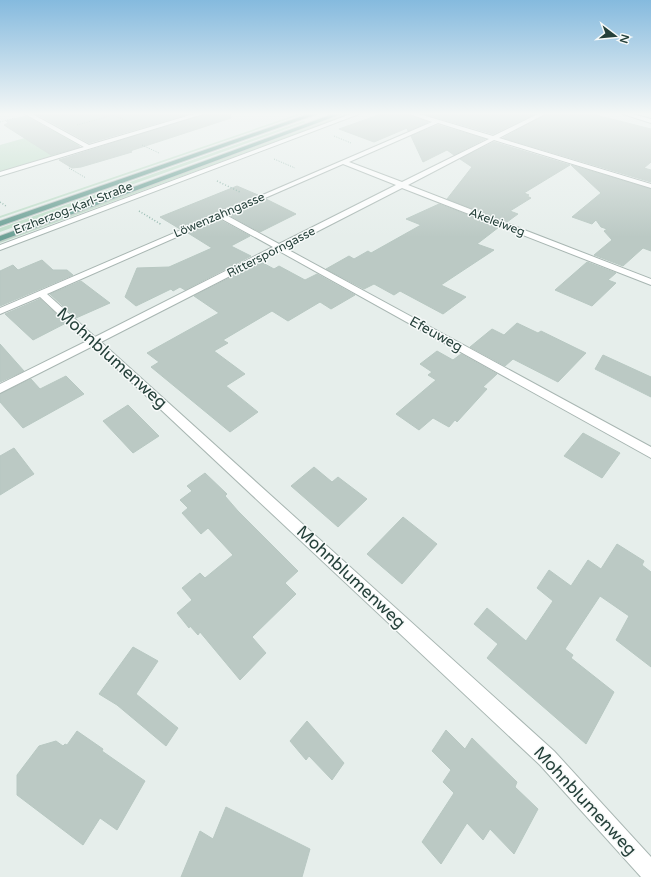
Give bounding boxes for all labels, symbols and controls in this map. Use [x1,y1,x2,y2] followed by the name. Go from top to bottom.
[595,16,635,56] north arrow
[617,33,632,45] text: N
[12,179,135,237] street label: Erzherzog-Karl-Straße
[171,189,267,241] street label: Löwenzahngasse
[467,205,527,239] street label: Akeleiweg
[225,224,318,280] street label: Rittersporngasse
[52,303,172,413] street label: Mohnblumenweg
[407,313,465,355] street label: Efeuweg
[292,521,410,633] street label: Mohnblumenweg
[529,742,641,860] street label: Mohnblumenweg

